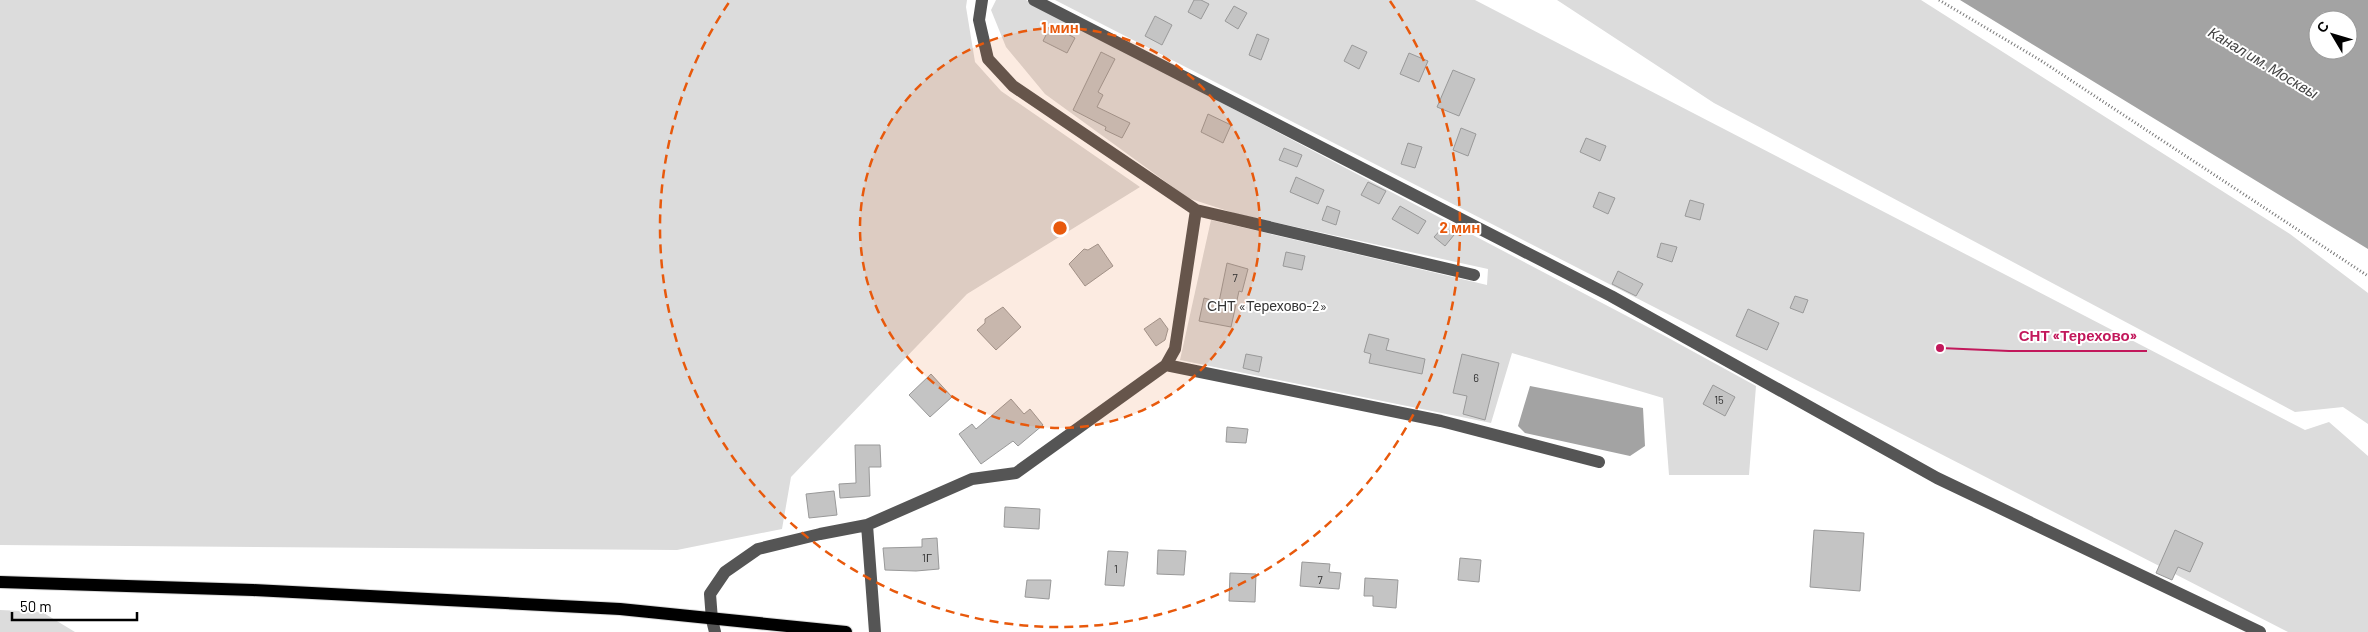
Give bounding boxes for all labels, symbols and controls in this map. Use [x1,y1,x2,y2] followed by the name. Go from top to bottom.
[2308,10,2358,60] north arrow
[2313,17,2332,36] text: С
[1041,18,1079,36] text: 1 мин
[2205,22,2322,102] water label: Канал им. Москвы
[1440,218,1480,236] text: 2 мин
[1051,219,1069,237] centre of rings
[1232,271,1238,284] house number: 7
[1207,297,1327,314] park label: СНТ «Терехово-2»
[2009,321,2147,351] callout: СНТ «Терехово»
[2019,326,2137,344] text: СНТ «Терехово»
[1473,371,1479,384] house number: 6
[1714,393,1724,406] house number: 15
[922,551,932,564] house number: 1Г
[1114,562,1118,575] house number: 1
[1317,573,1323,586] house number: 7
[12,590,138,622] scale bar
[20,597,52,615] text: 50 m

